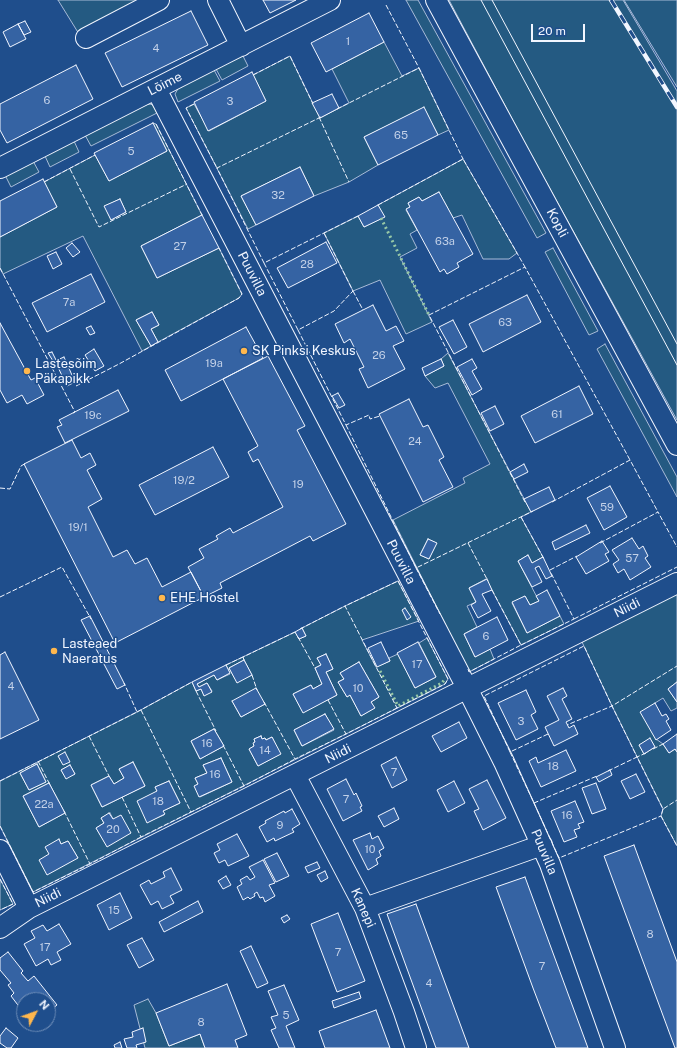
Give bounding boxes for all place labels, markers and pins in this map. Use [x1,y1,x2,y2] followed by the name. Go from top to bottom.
[252,343,356,359] place label: SK Pinksi Keskus
[239,346,249,356] marker: SK Pinksi Keskus
[35,356,97,387] place label: Lastesõim Päkapikk
[22,366,32,376] marker: Lastesõim Päkapikk
[170,590,239,606] place label: EHE Hostel
[157,593,167,603] marker: EHE Hostel
[62,636,117,667] place label: Lasteaed Naeratus
[49,646,59,656] marker: Lasteaed Naeratus

